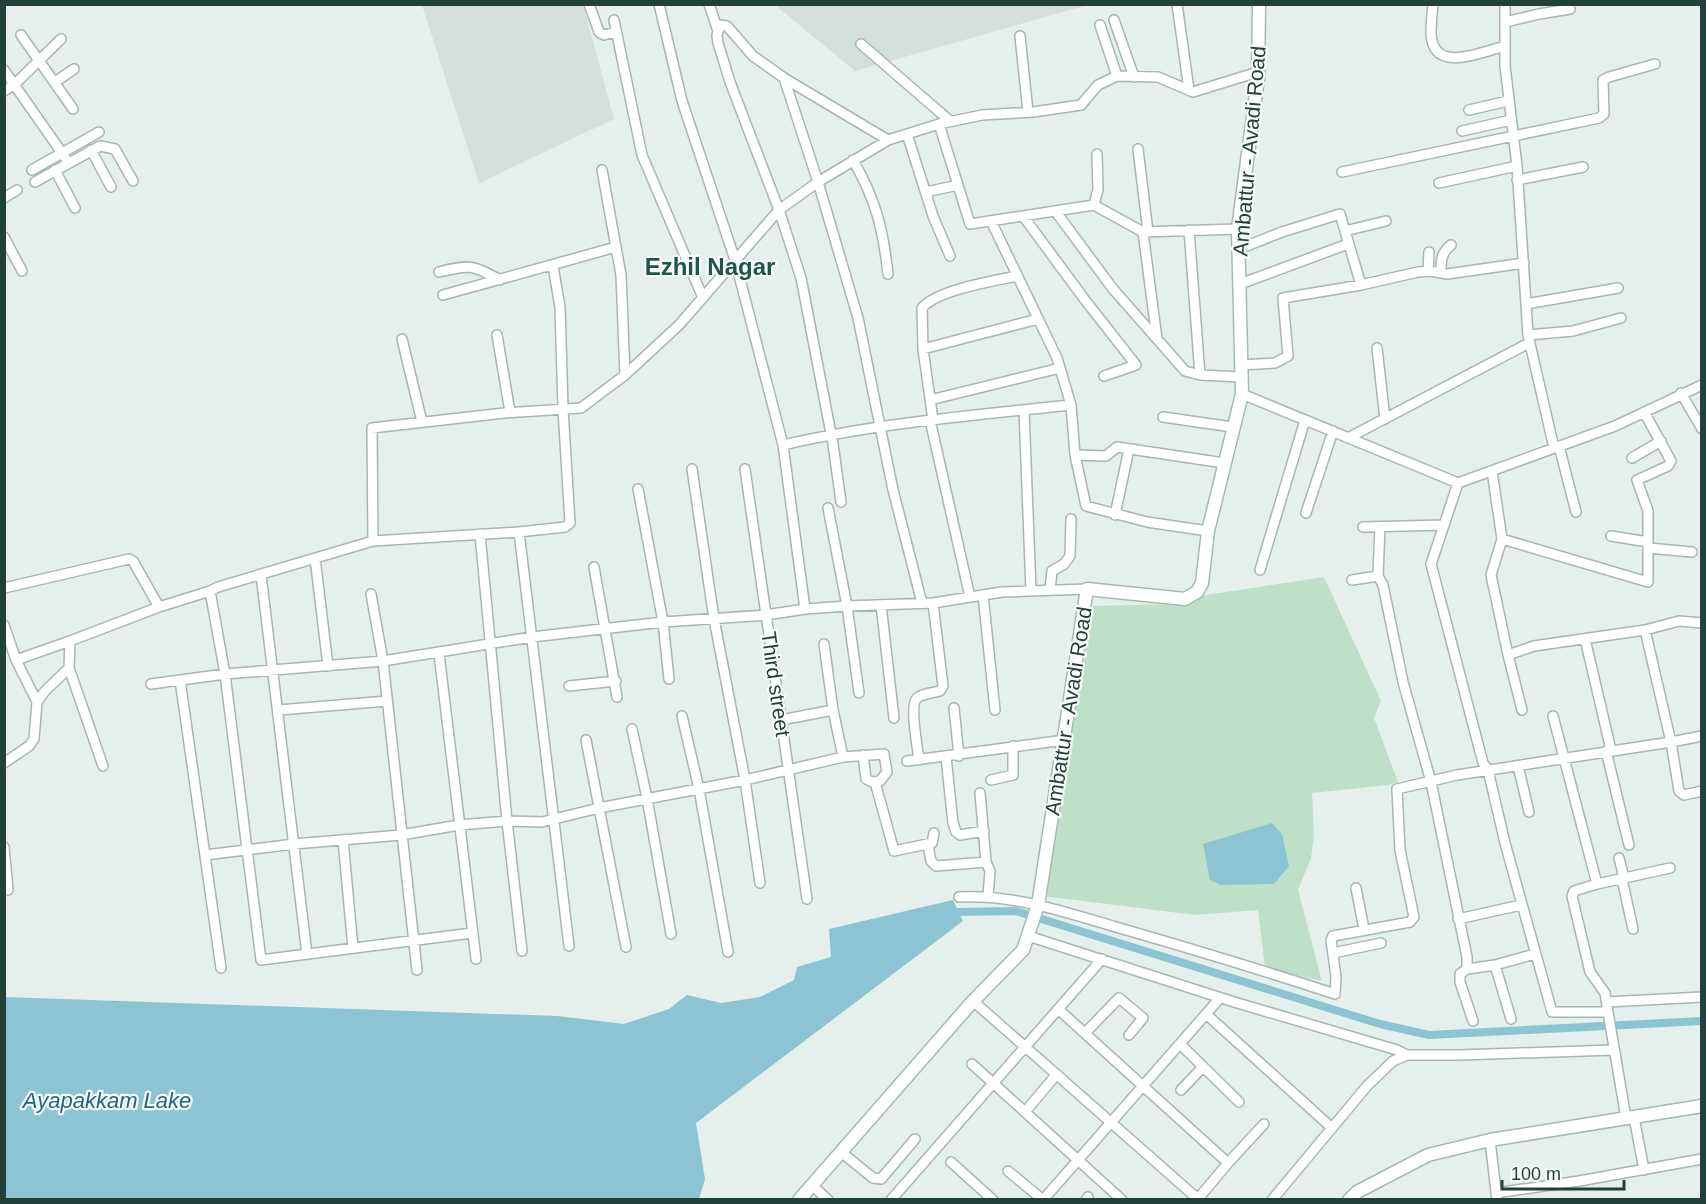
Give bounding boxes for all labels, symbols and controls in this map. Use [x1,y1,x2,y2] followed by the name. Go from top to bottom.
[1228,45,1270,257] street label: Ambattur - Avadi Road
[645,253,775,280] district label: Ezhil Nagar
[1040,605,1096,817] street label: Ambattur - Avadi Road
[757,630,795,738] street label: Third street
[21,1088,191,1113] water label: Ayapakkam Lake
[1502,1153,1624,1191] scale bar
[1511,1164,1561,1184] text: 100 m

